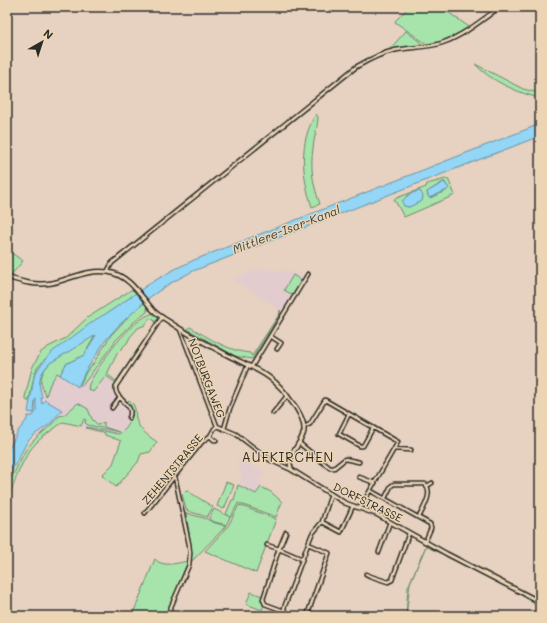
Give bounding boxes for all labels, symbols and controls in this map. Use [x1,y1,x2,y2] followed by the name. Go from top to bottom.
[22,22,62,62] north arrow
[41,25,57,42] text: N
[230,201,342,257] water label: Mittlere-Isar-Kanal
[185,336,229,420] street label: NOTBURGAWEG
[138,431,206,507] street label: ZEHENTSTRASSE
[242,448,334,465] district label: AUFKIRCHEN
[331,479,405,525] street label: DORFSTRASSE

